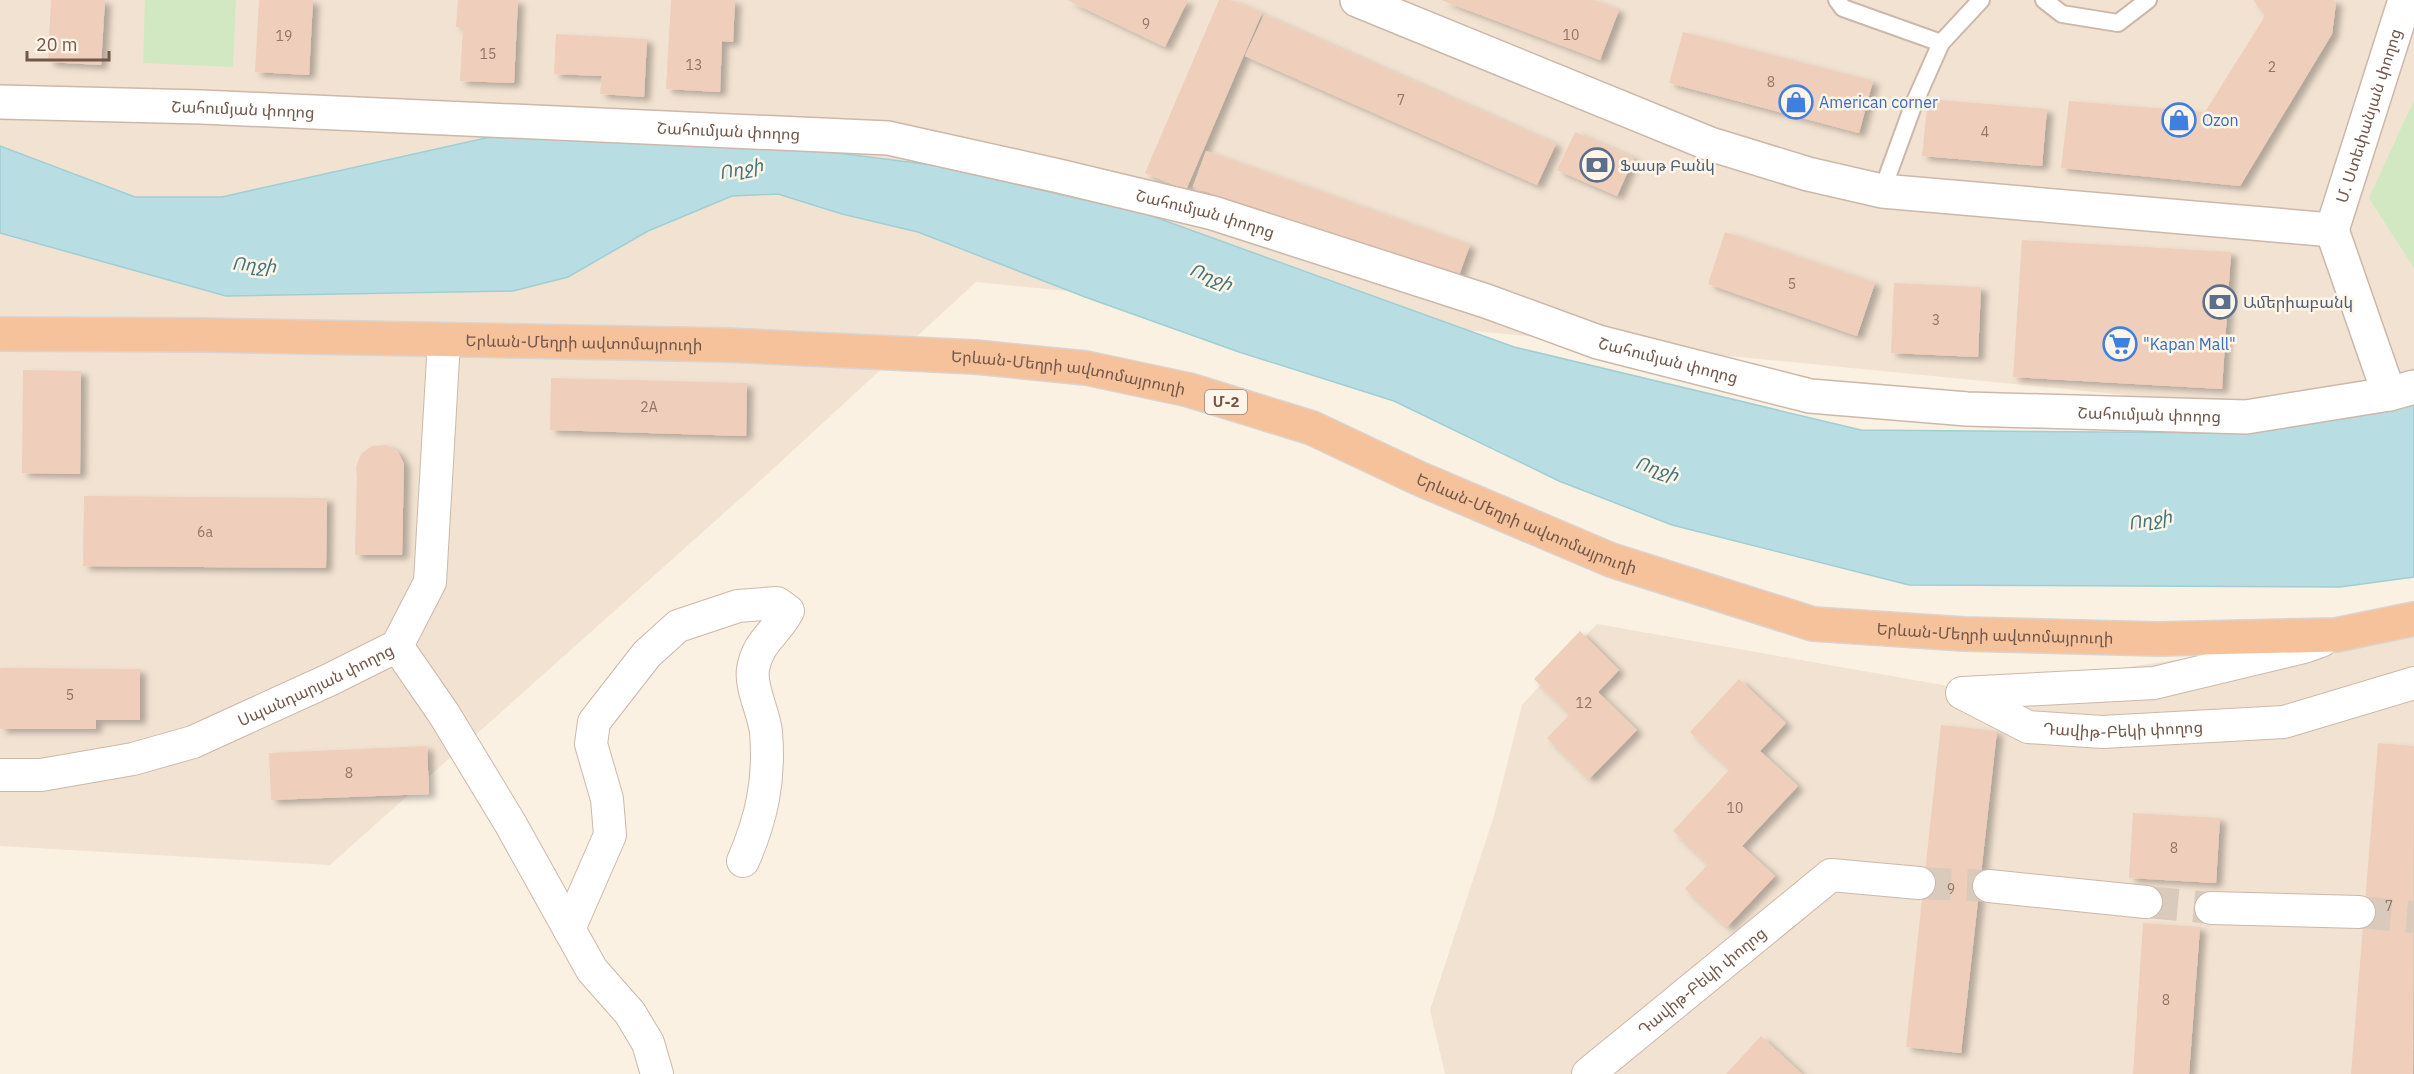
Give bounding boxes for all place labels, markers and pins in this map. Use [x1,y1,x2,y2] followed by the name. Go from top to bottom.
[1778,84,1814,120] shop icon: American corner
[1819,92,1938,112] place label: American corner
[2161,102,2197,138] shop icon: Ozon
[2202,110,2239,130] place label: Ozon
[1579,147,1615,183] bank icon: Ֆասթ Բանկ
[1620,155,1715,175] place label: Ֆասթ Բանկ
[2202,284,2238,320] bank icon: Ամերիաբանկ
[2243,292,2353,312] place label: Ամերիաբանկ
[2102,326,2138,362] supermarket icon: "Kapan Mall"
[2143,334,2236,354] place label: "Kapan Mall"

